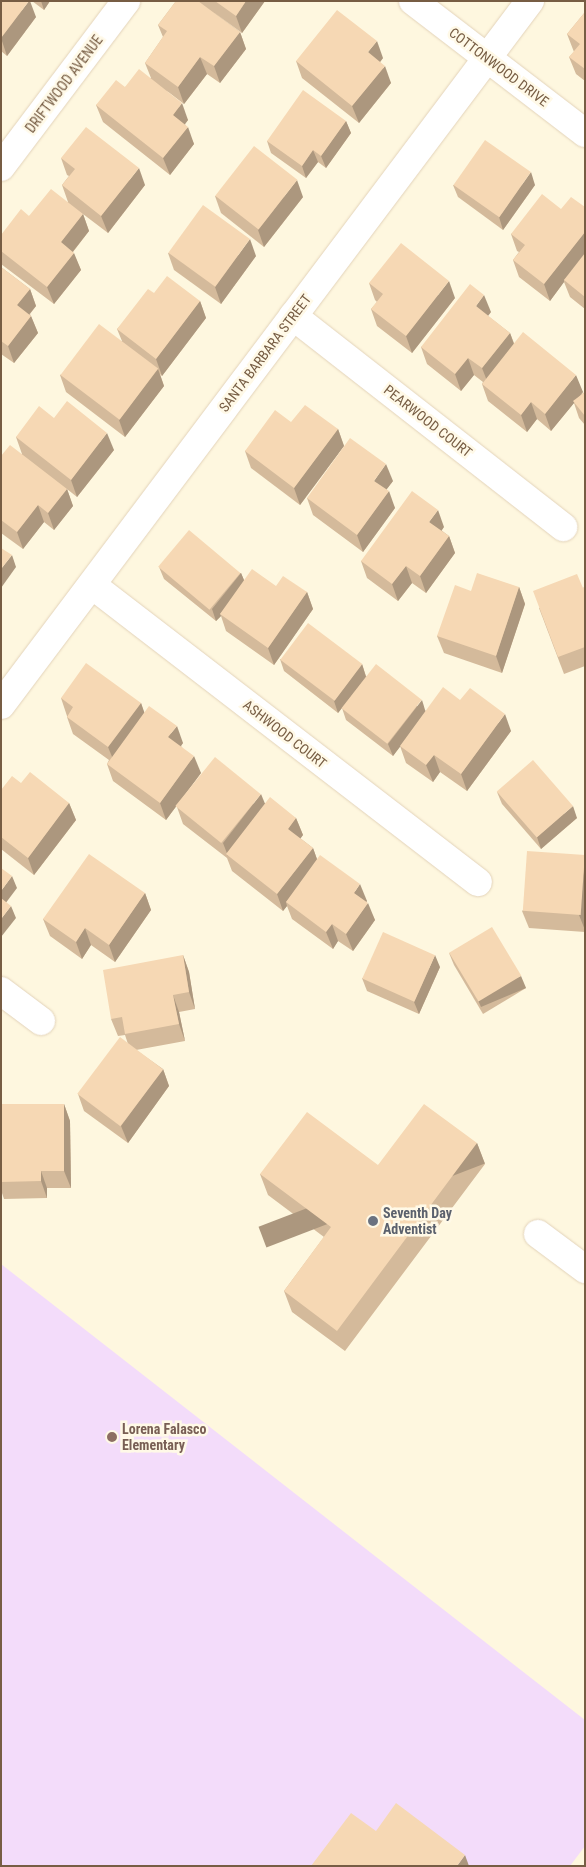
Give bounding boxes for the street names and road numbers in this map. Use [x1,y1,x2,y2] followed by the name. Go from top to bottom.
[446,24,552,110] street label: COTTONWOOD DRIVE
[22,32,106,136] street label: DRIFTWOOD AVENUE
[215,291,315,415] street label: SANTA BARBARA STREET
[381,381,475,461] street label: PEARWOOD COURT
[240,696,330,772] street label: ASHWOOD COURT

